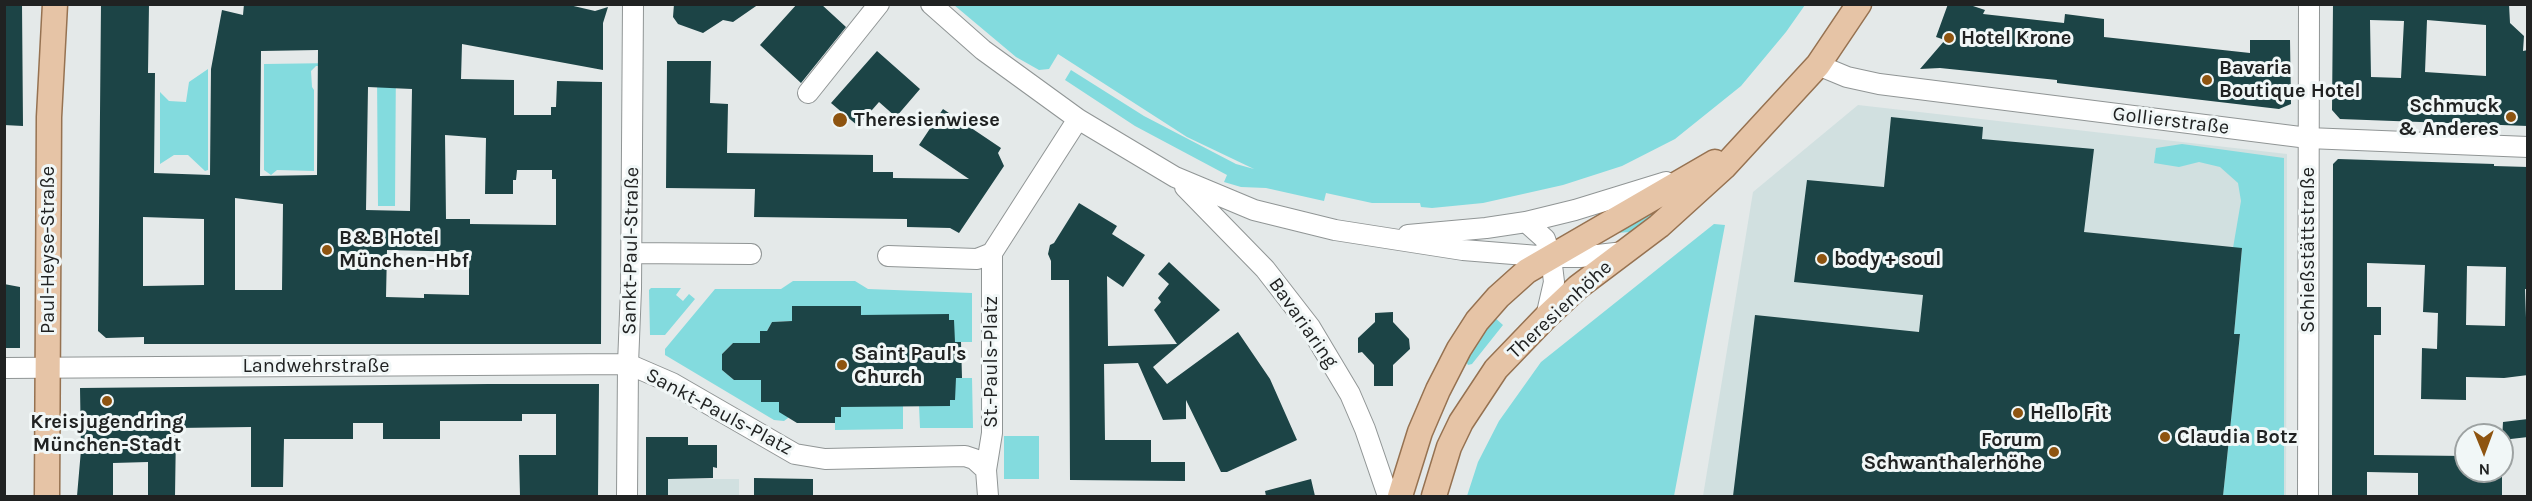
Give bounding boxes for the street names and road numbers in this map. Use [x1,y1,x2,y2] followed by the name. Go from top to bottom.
[2111,102,2231,140] street label: Gollierstraße
[36,166,60,334] street label: Paul-Heyse-Straße
[618,167,644,335] street label: Sankt-Paul-Straße
[2296,167,2320,333] street label: Schießstättstraße
[1503,256,1617,364] street label: Theresienhöhe
[1263,273,1343,373] street label: Bavariaring
[979,296,1003,428] street label: St.-Pauls-Platz
[242,354,390,378] street label: Landwehrstraße
[641,363,797,461] street label: Sankt-Pauls-Platz

